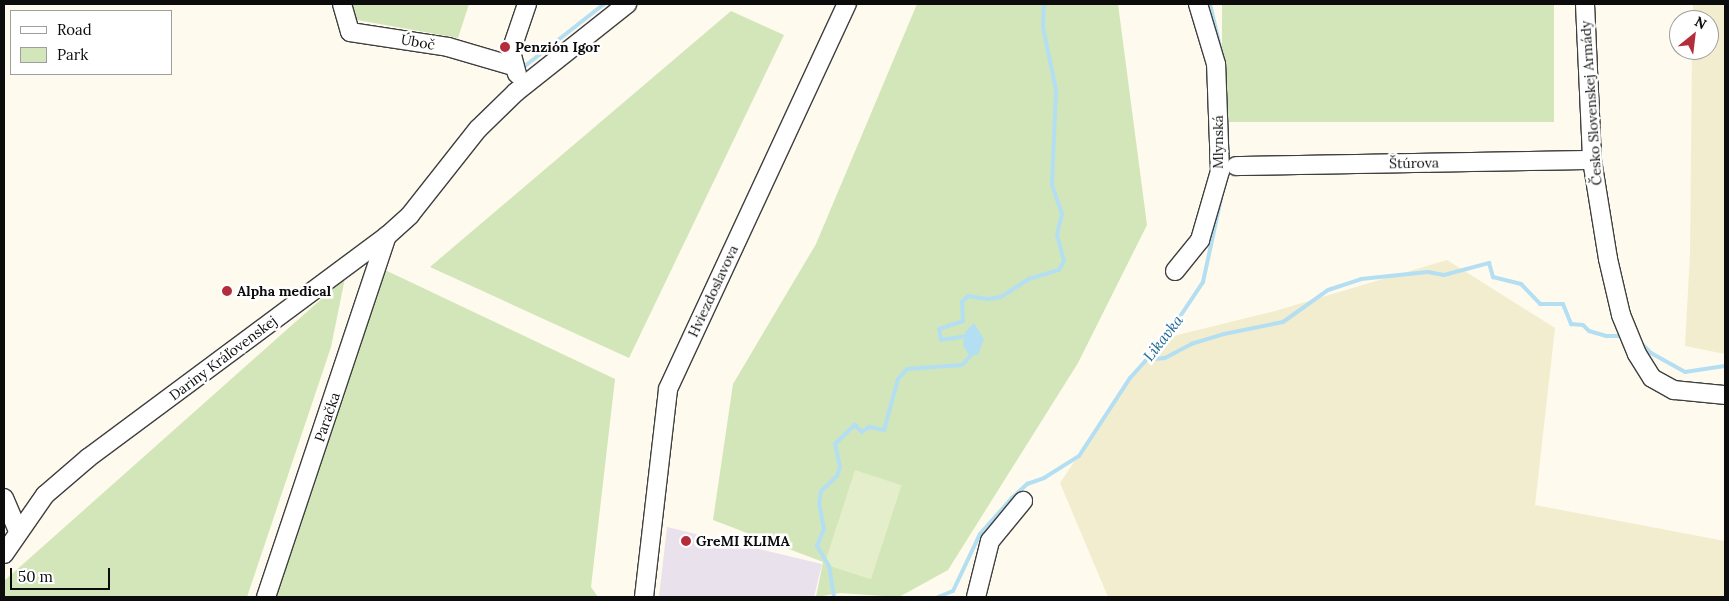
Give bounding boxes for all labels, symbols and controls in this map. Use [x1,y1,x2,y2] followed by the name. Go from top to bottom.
[10,10,172,75] legend
[1669,10,1719,60] north arrow
[1692,12,1710,33] text: N
[57,20,92,39] text: Road
[1577,20,1605,186] street label: Česko Slovenskej Armády
[400,31,436,53] street label: Úboč
[515,39,600,55] place label: Penzión Igor
[499,41,511,53] marker: Penzión Igor
[57,45,88,64] text: Park
[1210,115,1226,169] street label: Mlynská
[1389,154,1439,172] street label: Štúrova
[684,242,742,340] street label: Hviezdoslavova
[237,283,331,299] place label: Alpha medical
[221,285,233,297] marker: Alpha medical
[1139,311,1187,365] water label: Likavka
[166,312,280,404] street label: Dariny Kráľovenskej
[311,390,343,444] street label: Paračka
[696,533,790,549] place label: GreMI KLIMA
[680,535,692,547] marker: GreMI KLIMA
[12,558,112,590] scale bar
[18,567,53,586] text: 50 m

